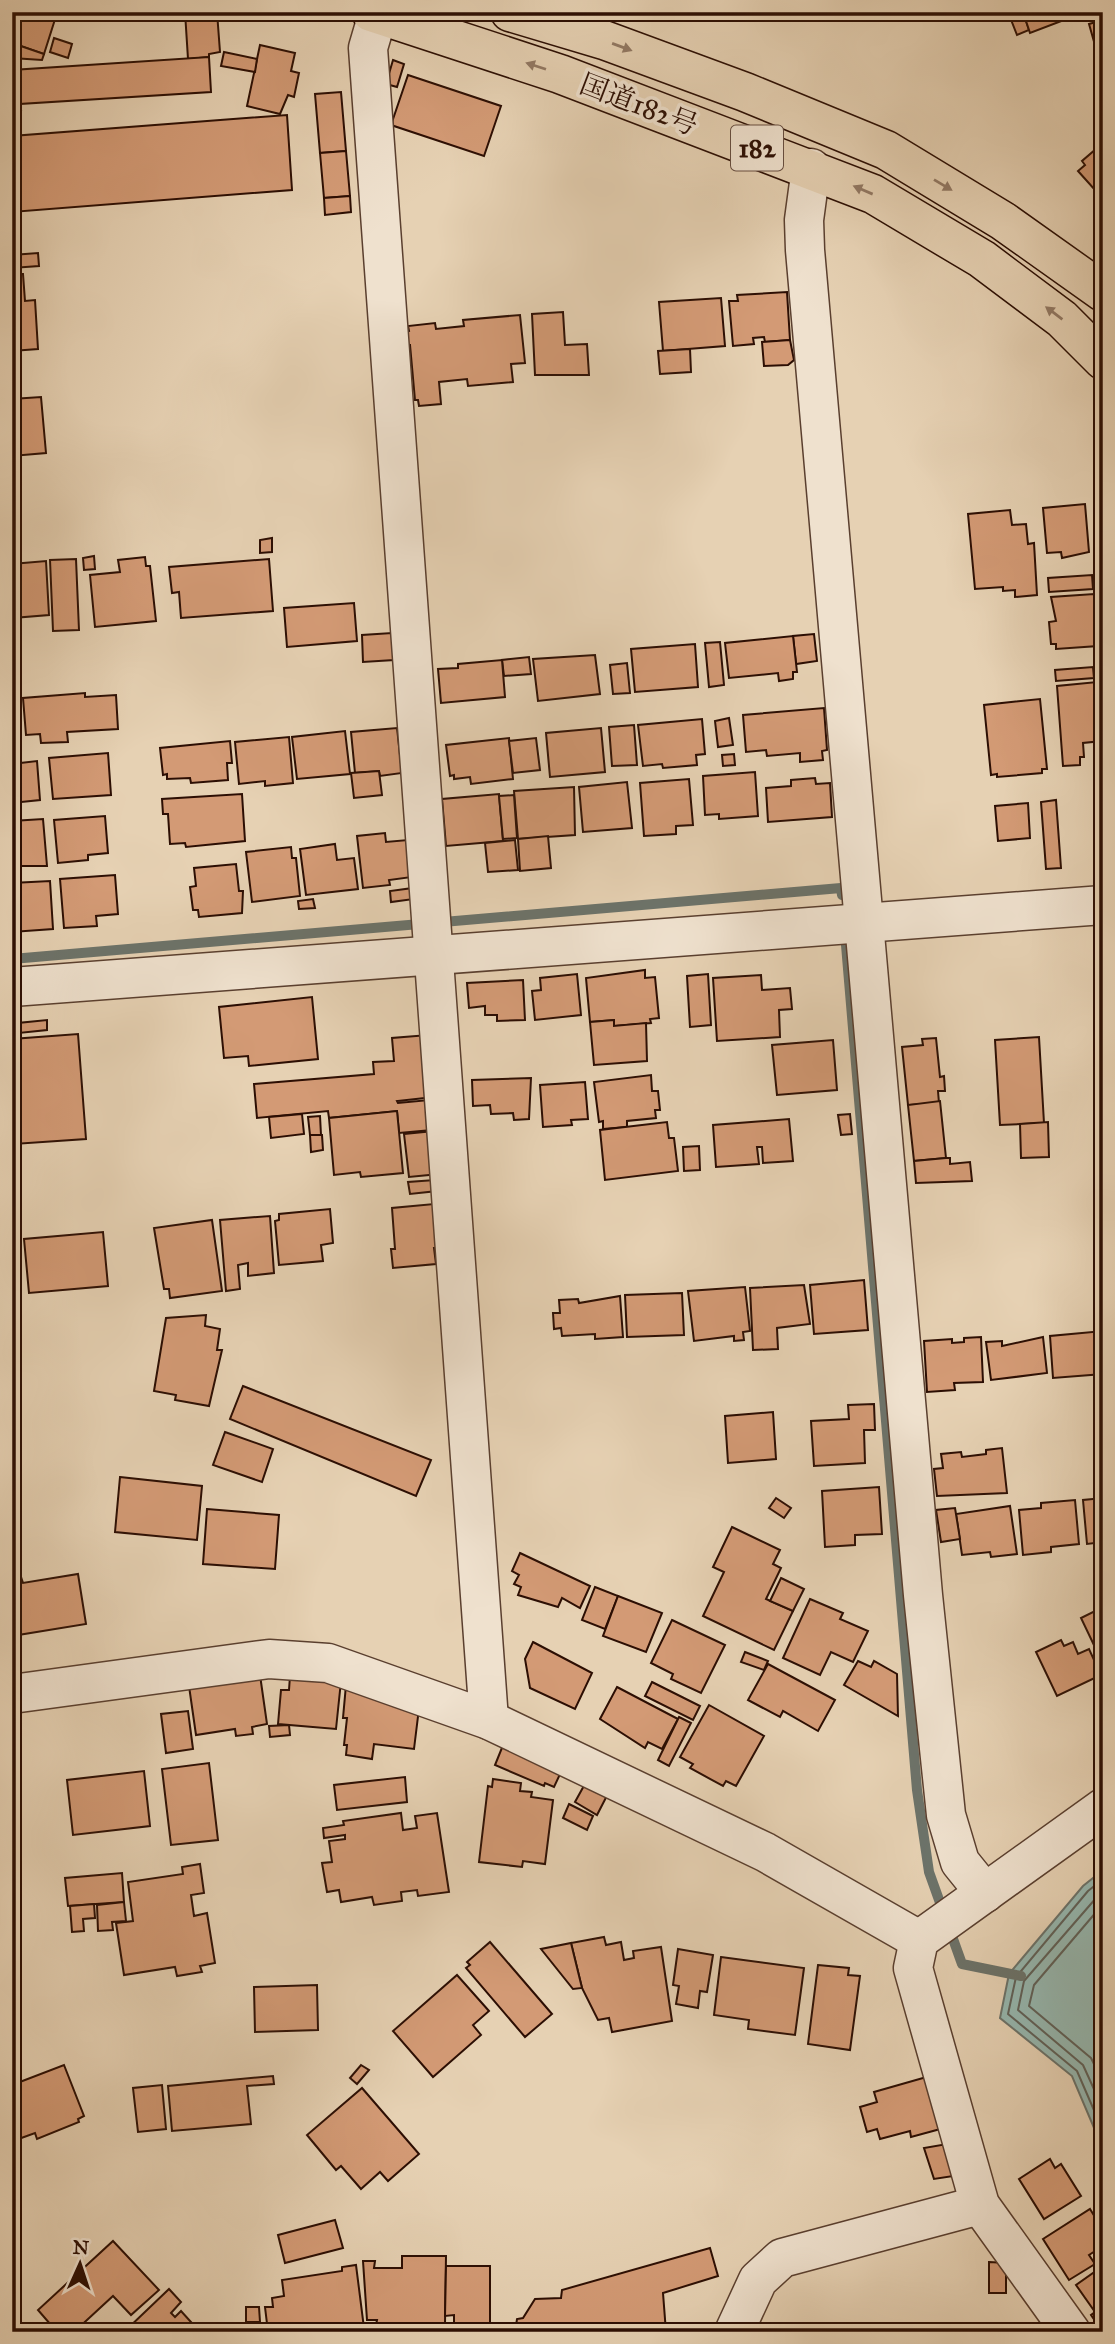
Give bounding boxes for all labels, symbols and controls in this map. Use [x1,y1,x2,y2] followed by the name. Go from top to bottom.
[611,41,632,52] one-way arrow
[525,60,546,71] one-way arrow
[575,66,703,143] street label: 国道182号
[731,125,783,170] road number: 182
[933,178,952,191] one-way arrow
[852,184,873,195] one-way arrow
[1045,305,1063,320] one-way arrow
[46,2228,116,2298] north arrow
[72,2236,90,2259] text: N

